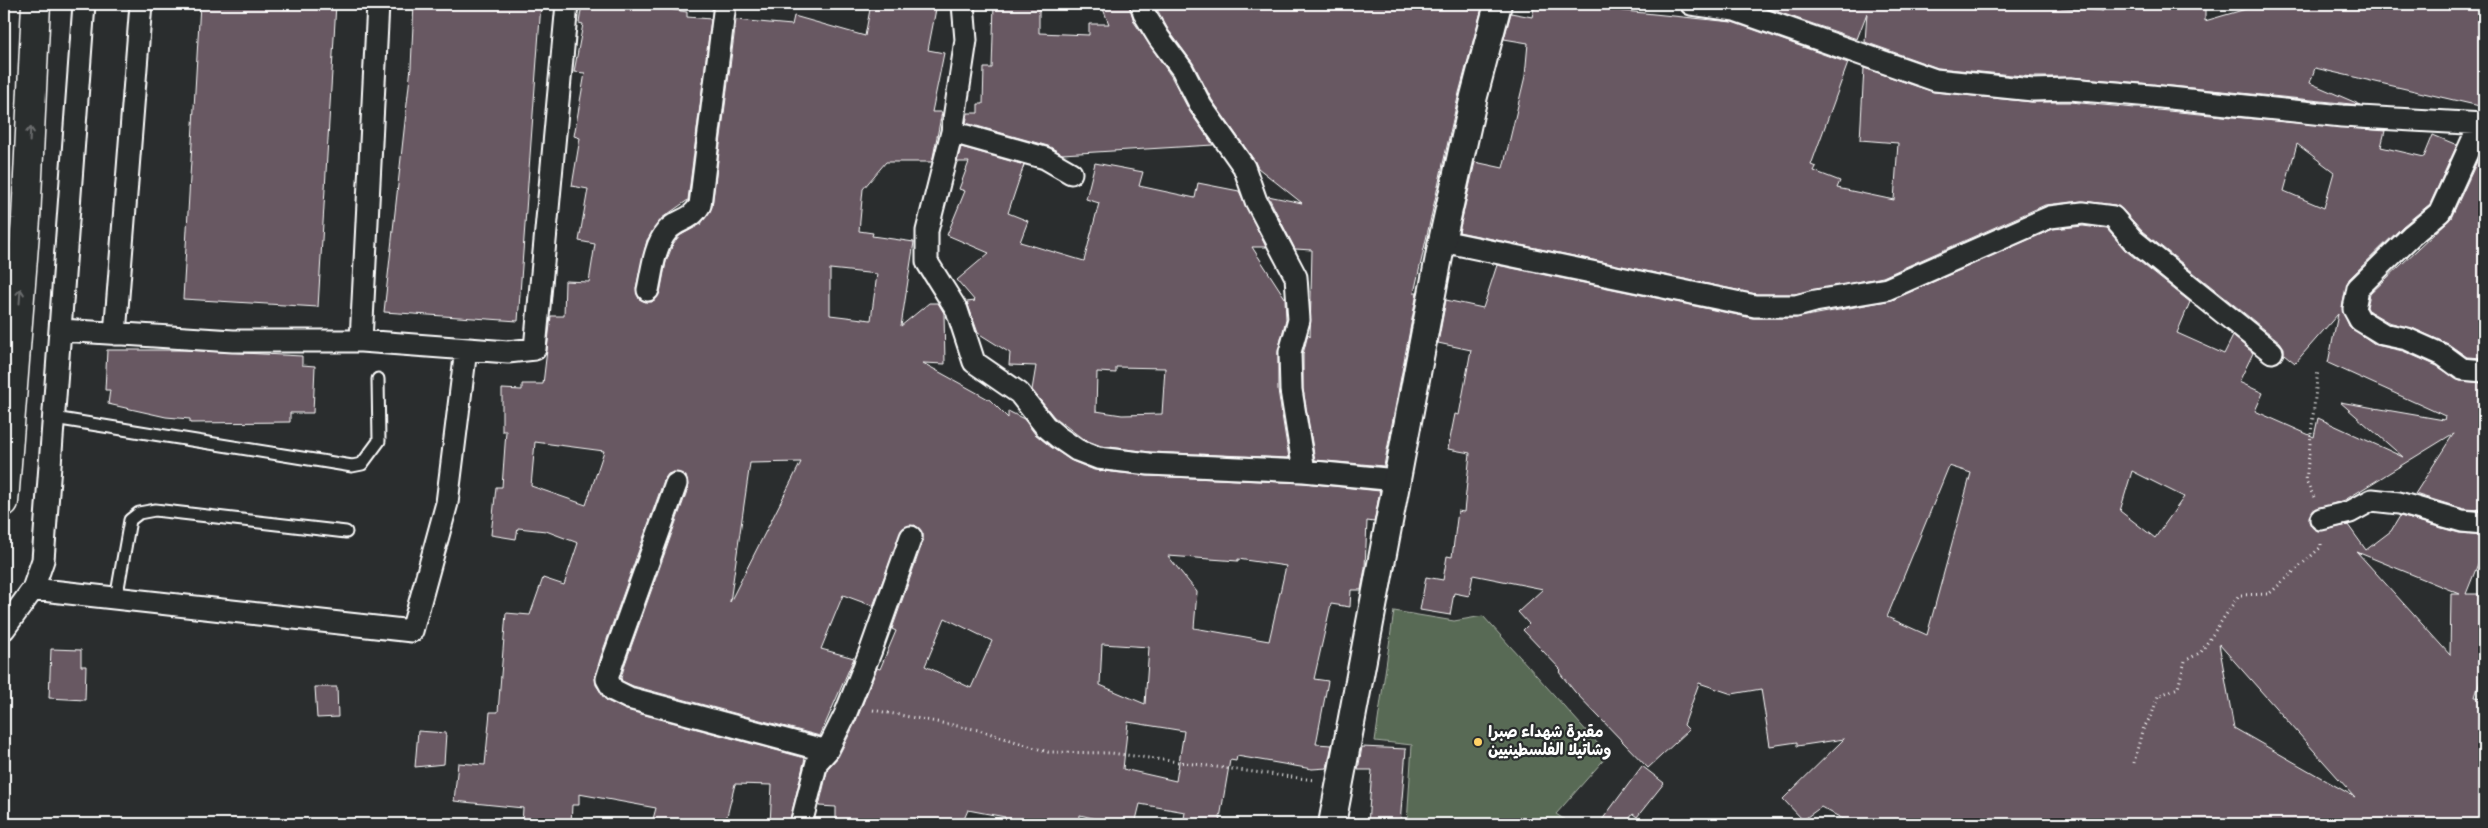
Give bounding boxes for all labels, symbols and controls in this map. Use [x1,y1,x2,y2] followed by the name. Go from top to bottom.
[25,126,34,142] one-way arrow
[15,288,24,304] one-way arrow
[1488,722,1612,763] place label: مقبرة شهداء صبرا وشاتيلا الفلسطينيين
[1472,736,1484,748] marker: مقبرة شهداء صبرا وشاتيلا الفلسطينيين

